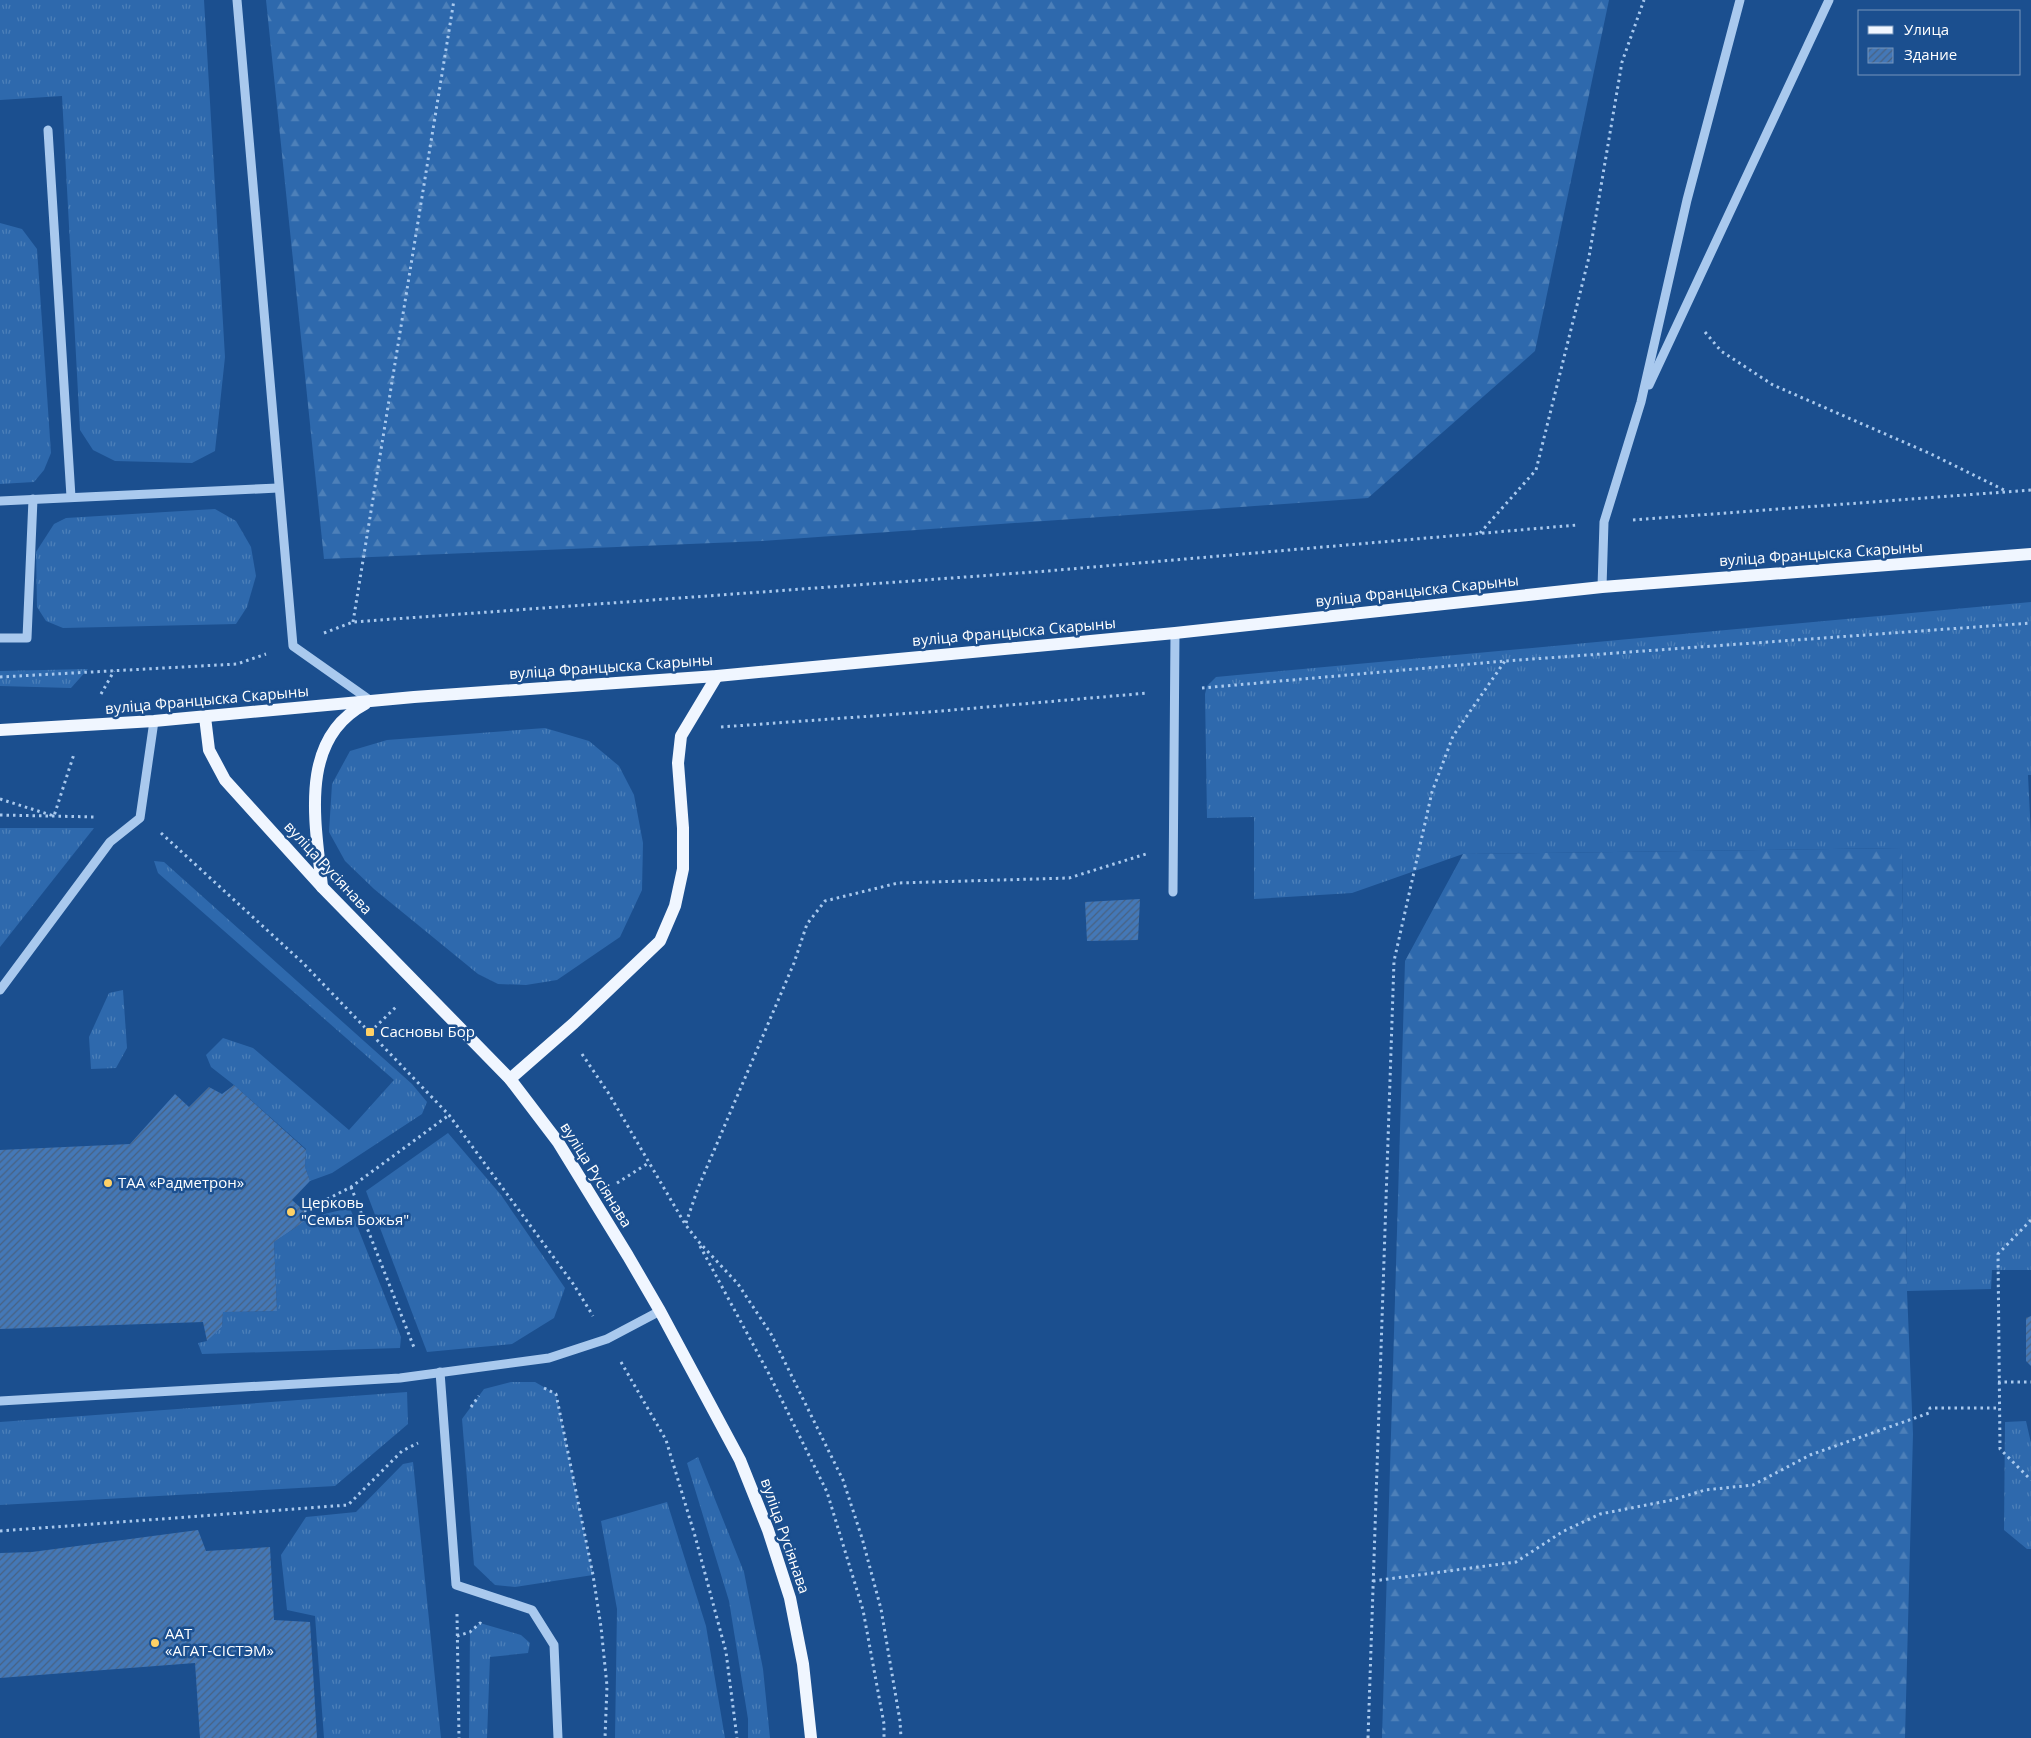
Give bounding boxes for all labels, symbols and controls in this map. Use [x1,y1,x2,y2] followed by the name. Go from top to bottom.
[1858,10,2021,75] legend
[1904,19,1949,39] text: Улица
[1904,44,1957,64] text: Здание
[1718,536,1924,570] street label: вуліца Францыска Скарыны
[1314,569,1520,611] street label: вуліца Францыска Скарыны
[911,612,1117,650] street label: вуліца Францыска Скарыны
[508,649,714,683] street label: вуліца Францыска Скарыны
[104,680,310,718] street label: вуліца Францыска Скарыны
[280,816,377,918] street label: вуліца Русіянава
[380,1021,475,1041] place label: Сасновы Бор
[364,1026,376,1038] marker: Сасновы Бор
[556,1118,637,1231] street label: вуліца Русіянава
[118,1172,244,1192] place label: ТАА «Радметрон»
[102,1177,114,1189] marker: ТАА «Радметрон»
[301,1192,409,1229] place label: Церковь "Семья Божья"
[285,1206,297,1218] marker: Церковь "Семья Божья"
[757,1475,815,1596] street label: вуліца Русіянава
[165,1623,274,1660] place label: ААТ «АГАТ-СІСТЭМ»
[149,1637,161,1649] marker: ААТ «АГАТ-СІСТЭМ»

